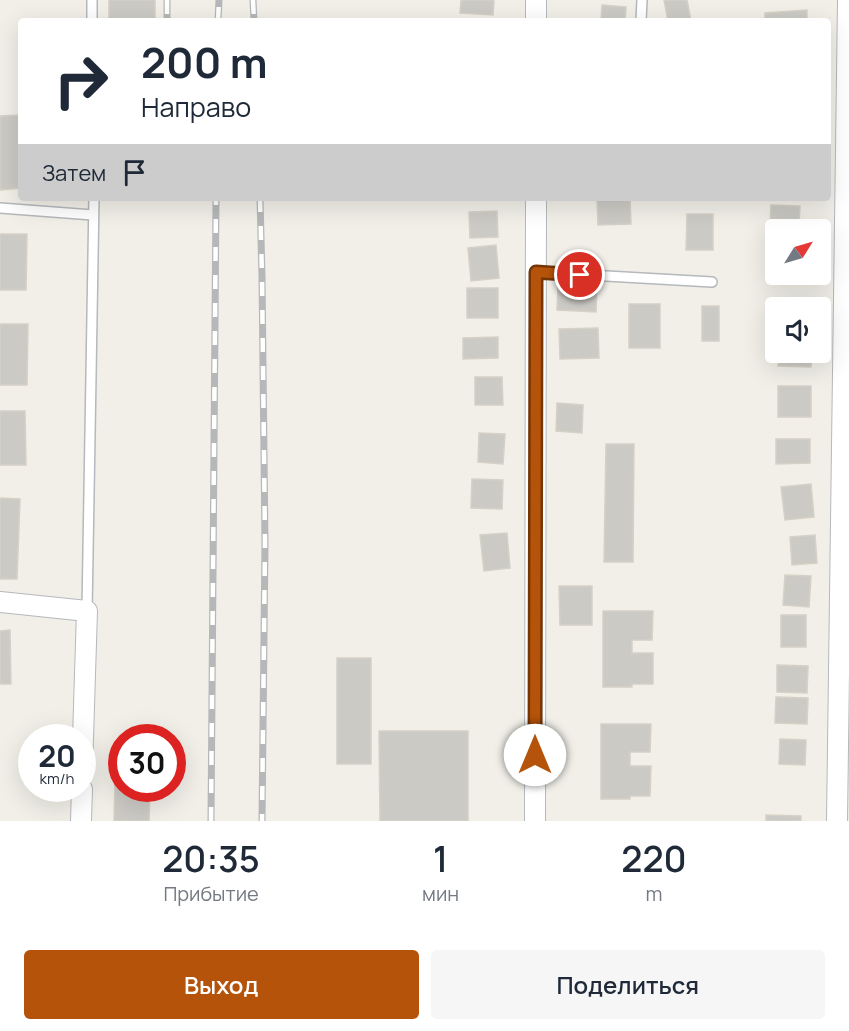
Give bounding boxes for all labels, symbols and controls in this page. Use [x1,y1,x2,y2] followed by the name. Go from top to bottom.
[141,33,267,91] text: 200 m
[42,42,120,120] icon: right
[141,88,251,125] text: Направо
[118,156,151,189] icon: arrive
[42,158,106,188] text: Затем
[765,219,831,285] north arrow
[765,219,831,363] map controls
[554,249,605,300] pin
[563,258,596,291] icon: arrive
[765,297,831,363] button: sound
[503,723,567,787] position arrow
[108,724,186,802] speed limit sign: 30
[38,735,76,776] text: 20
[40,768,74,789] text: km/h
[162,834,260,883] text: 20:35
[433,834,448,883] text: 1
[621,834,687,883] text: 220
[163,880,259,907] text: Прибытие
[422,880,459,907] text: мин
[646,880,663,907] text: m
[24,950,419,1019] button: Выход
[431,950,825,1019] button: Поделиться

